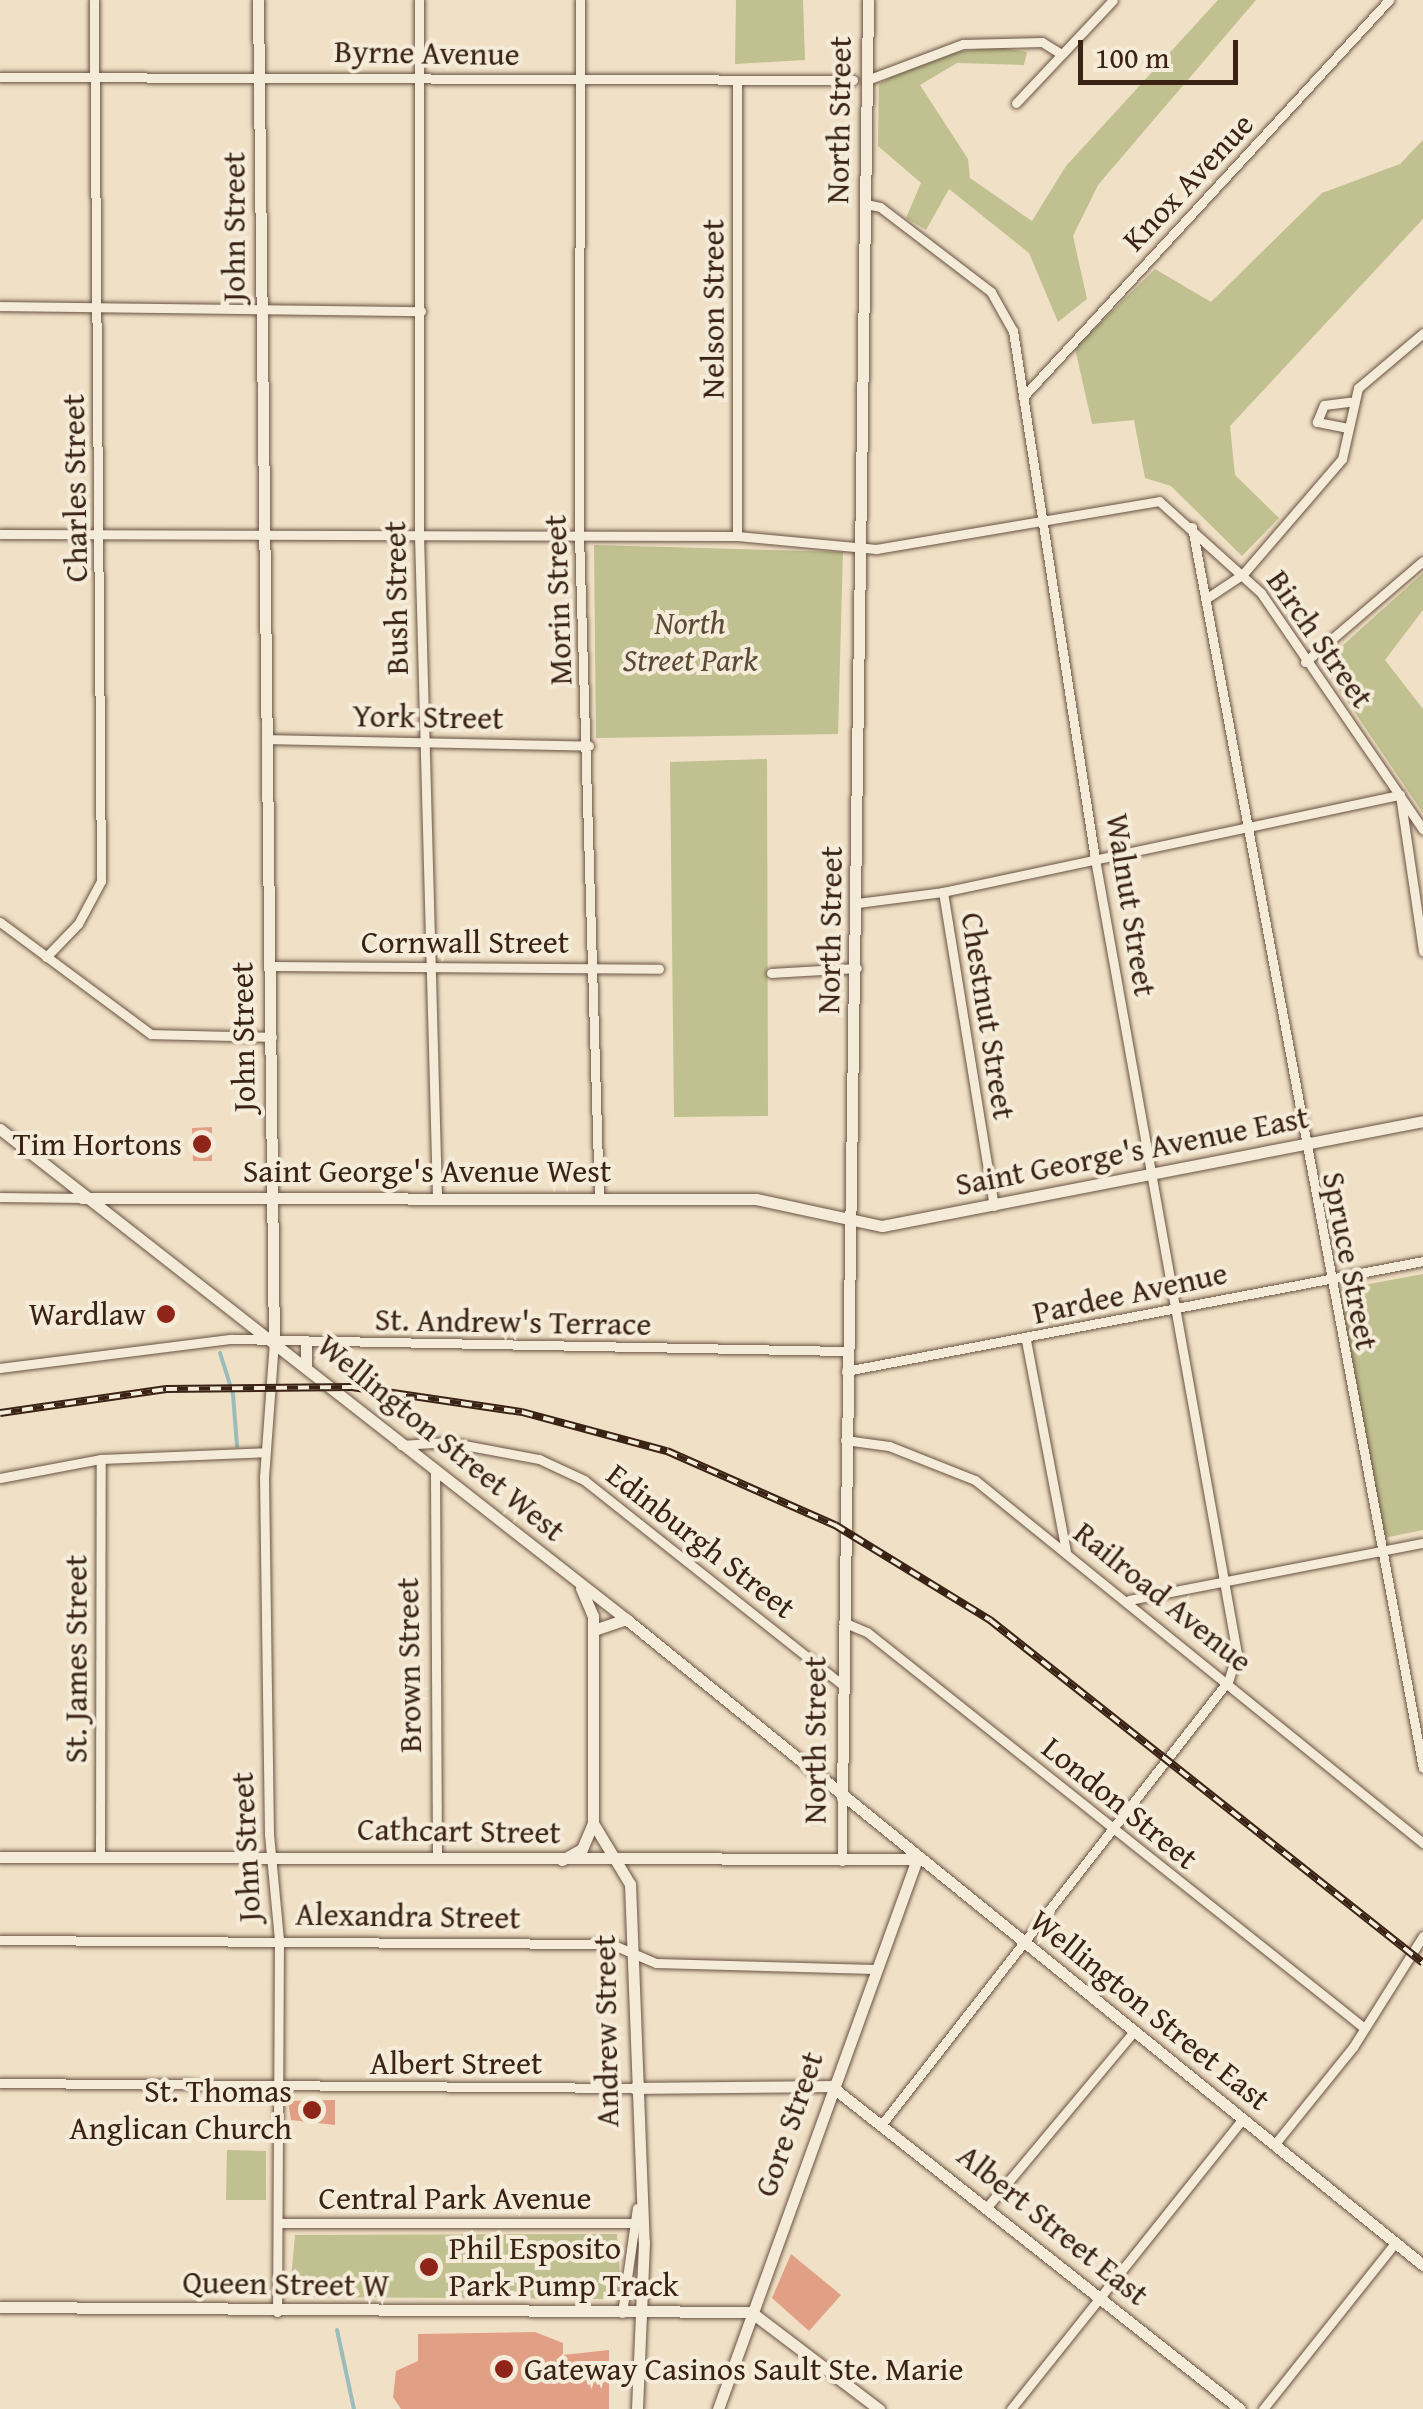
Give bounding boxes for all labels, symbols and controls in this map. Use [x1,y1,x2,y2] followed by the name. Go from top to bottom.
[1083,20,1243,82] scale bar
[334,32,520,74] street label: Byrne Avenue
[1095,35,1169,79] text: 100 m
[818,36,860,204] street label: North Street
[1115,105,1261,259] street label: Knox Avenue
[215,152,253,302] street label: John Street
[694,219,732,399] street label: Nelson Street
[54,393,96,583] street label: Charles Street
[536,514,580,686] street label: Morin Street
[375,521,417,675] street label: Bush Street
[1259,563,1381,715] street label: Birch Street
[623,605,757,680] park label: North Street Park
[352,696,504,738] street label: York Street
[1098,811,1164,999] street label: Walnut Street
[809,846,851,1014] street label: North Street
[953,910,1023,1122] street label: Chestnut Street
[361,923,569,961] street label: Cornwall Street
[222,962,264,1112] street label: John Street
[952,1098,1312,1204] street label: Saint George's Avenue East
[13,1125,182,1163] place label: Tim Hortons
[191,1133,213,1155] marker: Tim Hortons
[243,1152,611,1190] street label: Saint George's Avenue West
[1314,1169,1386,1353] street label: Spruce Street
[1029,1254,1231,1332] street label: Pardee Avenue
[29,1295,146,1333] place label: Wardlaw
[374,1300,652,1344] street label: St. Andrew's Terrace
[155,1303,177,1325] marker: Wardlaw
[309,1326,573,1550] street label: Wellington Street West
[599,1455,803,1627] street label: Edinburgh Street
[1066,1513,1260,1681] street label: Railroad Avenue
[57,1555,95,1763] street label: St. James Street
[388,1577,430,1753] street label: Brown Street
[796,1656,834,1824] street label: North Street
[1034,1729,1206,1877] street label: London Street
[223,1771,269,1923] street label: John Street
[357,1810,561,1852] street label: Cathcart Street
[295,1895,521,1937] street label: Alexandra Street
[1022,1901,1278,2119] street label: Wellington Street East
[585,1934,627,2128] street label: Andrew Street
[370,2044,542,2082] street label: Albert Street
[746,2046,832,2202] street label: Gore Street
[69,2073,292,2148] place label: St. Thomas Anglican Church
[301,2099,323,2121] marker: St. Thomas Anglican Church
[950,2136,1156,2314] street label: Albert Street East
[319,2179,591,2217] street label: Central Park Avenue
[449,2230,679,2305] place label: Phil Esposito Park Pump Track
[418,2256,440,2278] marker: Phil Esposito Park Pump Track
[182,2263,390,2305] street label: Queen Street W
[524,2350,964,2388] place label: Gateway Casinos Sault Ste. Marie
[493,2358,515,2380] marker: Gateway Casinos Sault Ste. Marie

